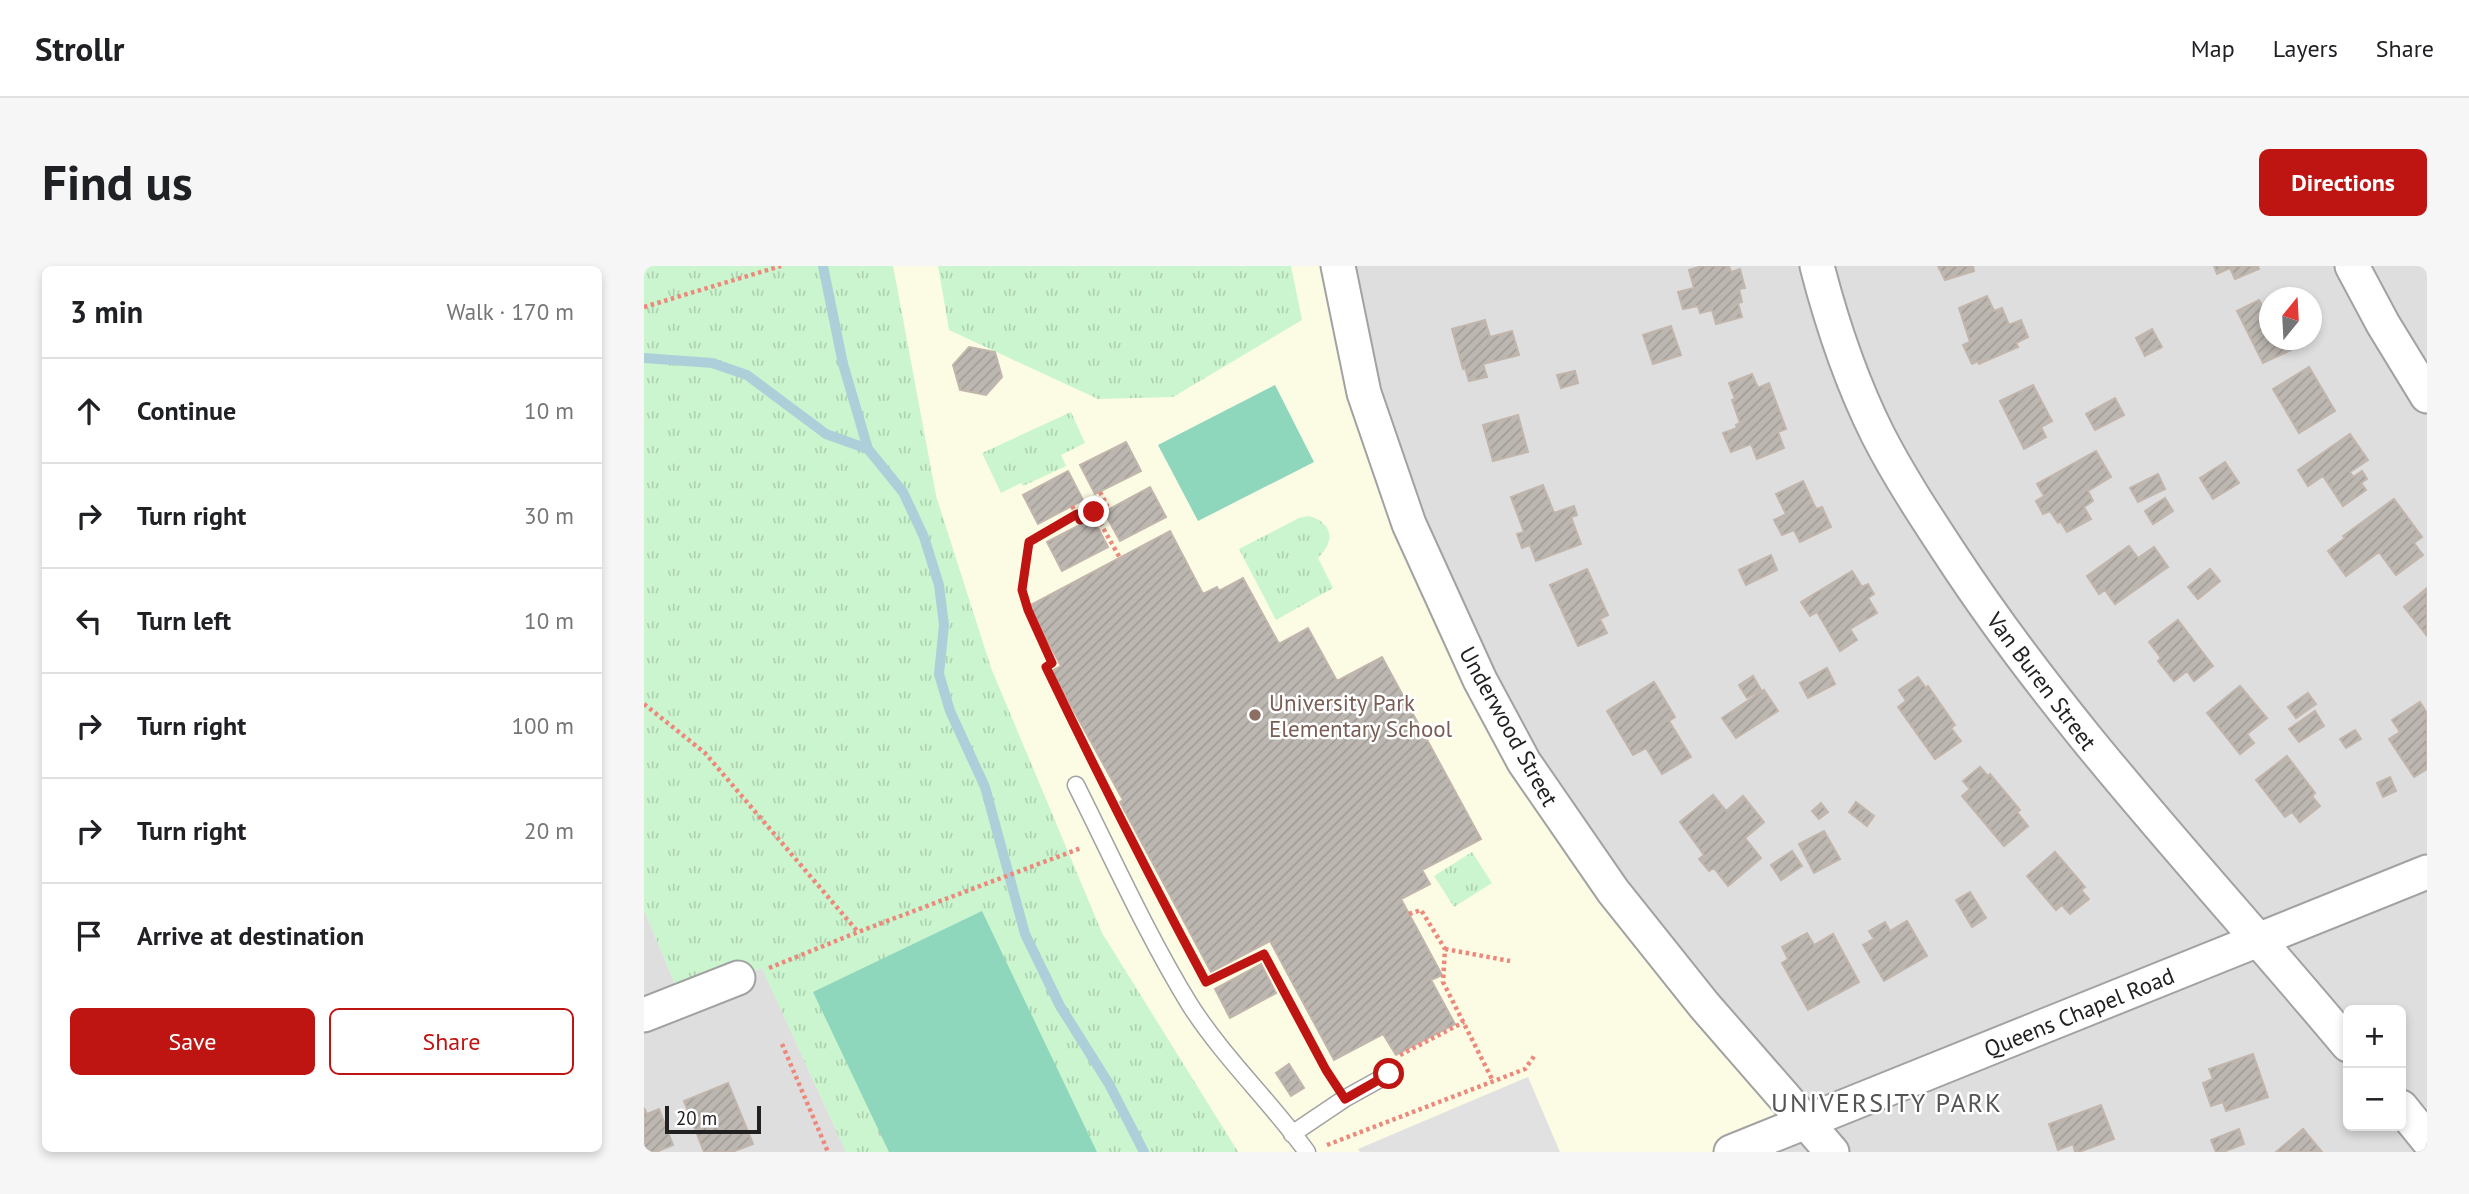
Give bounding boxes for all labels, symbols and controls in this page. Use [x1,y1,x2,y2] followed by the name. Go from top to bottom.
[35,27,124,70] text: Strollr
[2191,33,2235,64] text: Map
[2273,33,2338,64] text: Layers
[2376,33,2434,64] text: Share
[2259,149,2427,216] button: Directions
[42,150,193,214] text: Find us
[2259,287,2322,350] north arrow
[70,292,143,331] text: 3 min
[447,297,574,326] text: Walk · 170 m
[70,392,108,430] icon: ahead
[137,394,236,427] text: Continue
[524,396,574,425] text: 10 m
[1078,496,1109,527] route end
[70,497,108,535] icon: right
[137,499,246,532] text: Turn right
[524,501,574,530] text: 30 m
[70,602,108,640] icon: left
[137,604,231,637] text: Turn left
[524,606,574,635] text: 10 m
[1980,606,2103,756] street label: Van Buren Street
[1453,641,1565,811] street label: Underwood Street
[1269,688,1453,743] place label: University Park Elementary School
[70,707,108,745] icon: right
[1247,707,1263,723] marker: University Park Elementary School
[137,709,246,742] text: Turn right
[512,711,574,740] text: 100 m
[70,812,108,850] icon: right
[137,814,246,847] text: Turn right
[524,816,574,845] text: 20 m
[70,917,108,955] icon: arrive
[137,919,364,952] text: Arrive at destination
[1980,961,2178,1063] street label: Queens Chapel Road
[2343,1005,2406,1131] map controls
[2343,1005,2406,1068] button: +
[70,1008,315,1075] button: Save
[329,1008,574,1075] button: Share
[1373,1058,1404,1089] route start
[2343,1068,2406,1131] button: −
[1771,1086,2003,1119] district label: UNIVERSITY PARK
[665,1103,761,1135] scale bar
[676,1106,717,1130] text: 20 m

